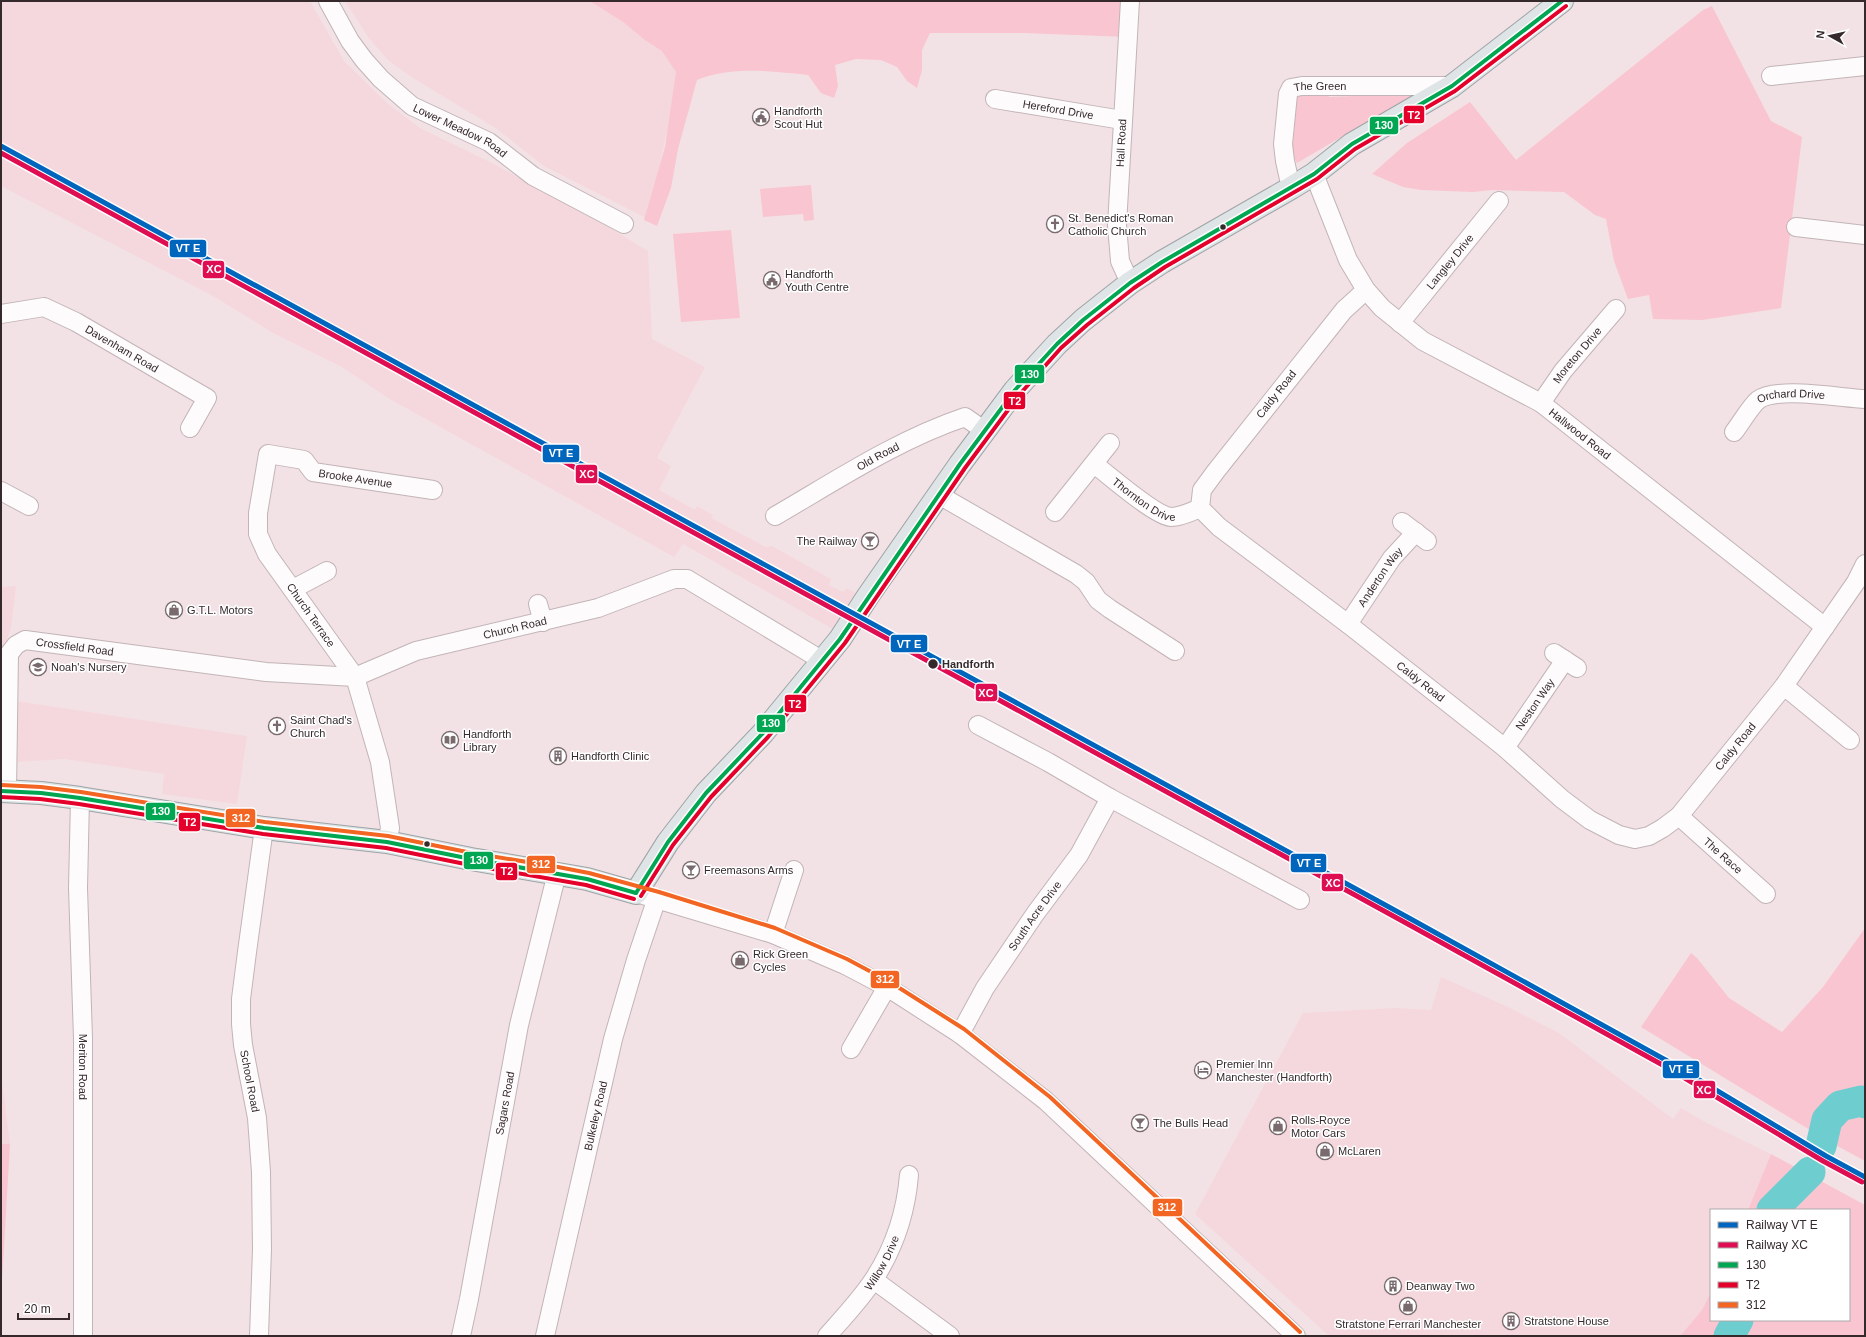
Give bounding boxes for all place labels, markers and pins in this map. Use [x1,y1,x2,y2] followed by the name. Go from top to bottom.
[774,105,822,130] place label: Handforth Scout Hut
[751,107,771,127] public building icon: Handforth Scout Hut
[1068,212,1173,237] place label: St. Benedict's Roman Catholic Church
[1045,214,1065,234] church icon: St. Benedict's Roman Catholic Church
[1218,222,1228,232] unlabelled marker
[785,268,849,293] place label: Handforth Youth Centre
[762,270,782,290] public building icon: Handforth Youth Centre
[860,531,880,551] bar icon: The Railway
[796,535,857,547] place label: The Railway
[164,600,184,620] shop icon: G.T.L. Motors
[187,604,254,616] place label: G.T.L. Motors
[28,657,48,677] school or university icon: Noah's Nursery
[926,657,940,671] marker: Handforth
[942,658,995,670] place label: Handforth
[51,661,127,673] place label: Noah's Nursery
[290,714,353,739] place label: Saint Chad's Church
[267,716,287,736] church icon: Saint Chad's Church
[463,728,511,753] place label: Handforth Library
[440,730,460,750] library icon: Handforth Library
[548,746,568,766] building icon: Handforth Clinic
[571,750,650,762] place label: Handforth Clinic
[422,839,432,849] unlabelled marker
[681,860,701,880] bar icon: Freemasons Arms
[704,864,794,876] place label: Freemasons Arms
[753,948,808,973] place label: Rick Green Cycles
[730,950,750,970] shop icon: Rick Green Cycles
[1216,1058,1332,1083] place label: Premier Inn Manchester (Handforth)
[1193,1060,1213,1080] hotel icon: Premier Inn Manchester (Handforth)
[1130,1113,1150,1133] bar icon: The Bulls Head
[1291,1114,1350,1139] place label: Rolls-Royce Motor Cars
[1268,1116,1288,1136] shop icon: Rolls-Royce Motor Cars
[1153,1117,1228,1129] place label: The Bulls Head
[1315,1141,1335,1161] shop icon: McLaren
[1338,1145,1381,1157] place label: McLaren
[1383,1276,1403,1296] building icon: Deanway Two
[1406,1280,1475,1292] place label: Deanway Two
[1398,1296,1418,1316] shop icon: Stratstone Ferrari Manchester
[1501,1311,1521,1331] building icon: Stratstone House
[1524,1315,1609,1327] place label: Stratstone House
[1335,1318,1481,1330] place label: Stratstone Ferrari Manchester

